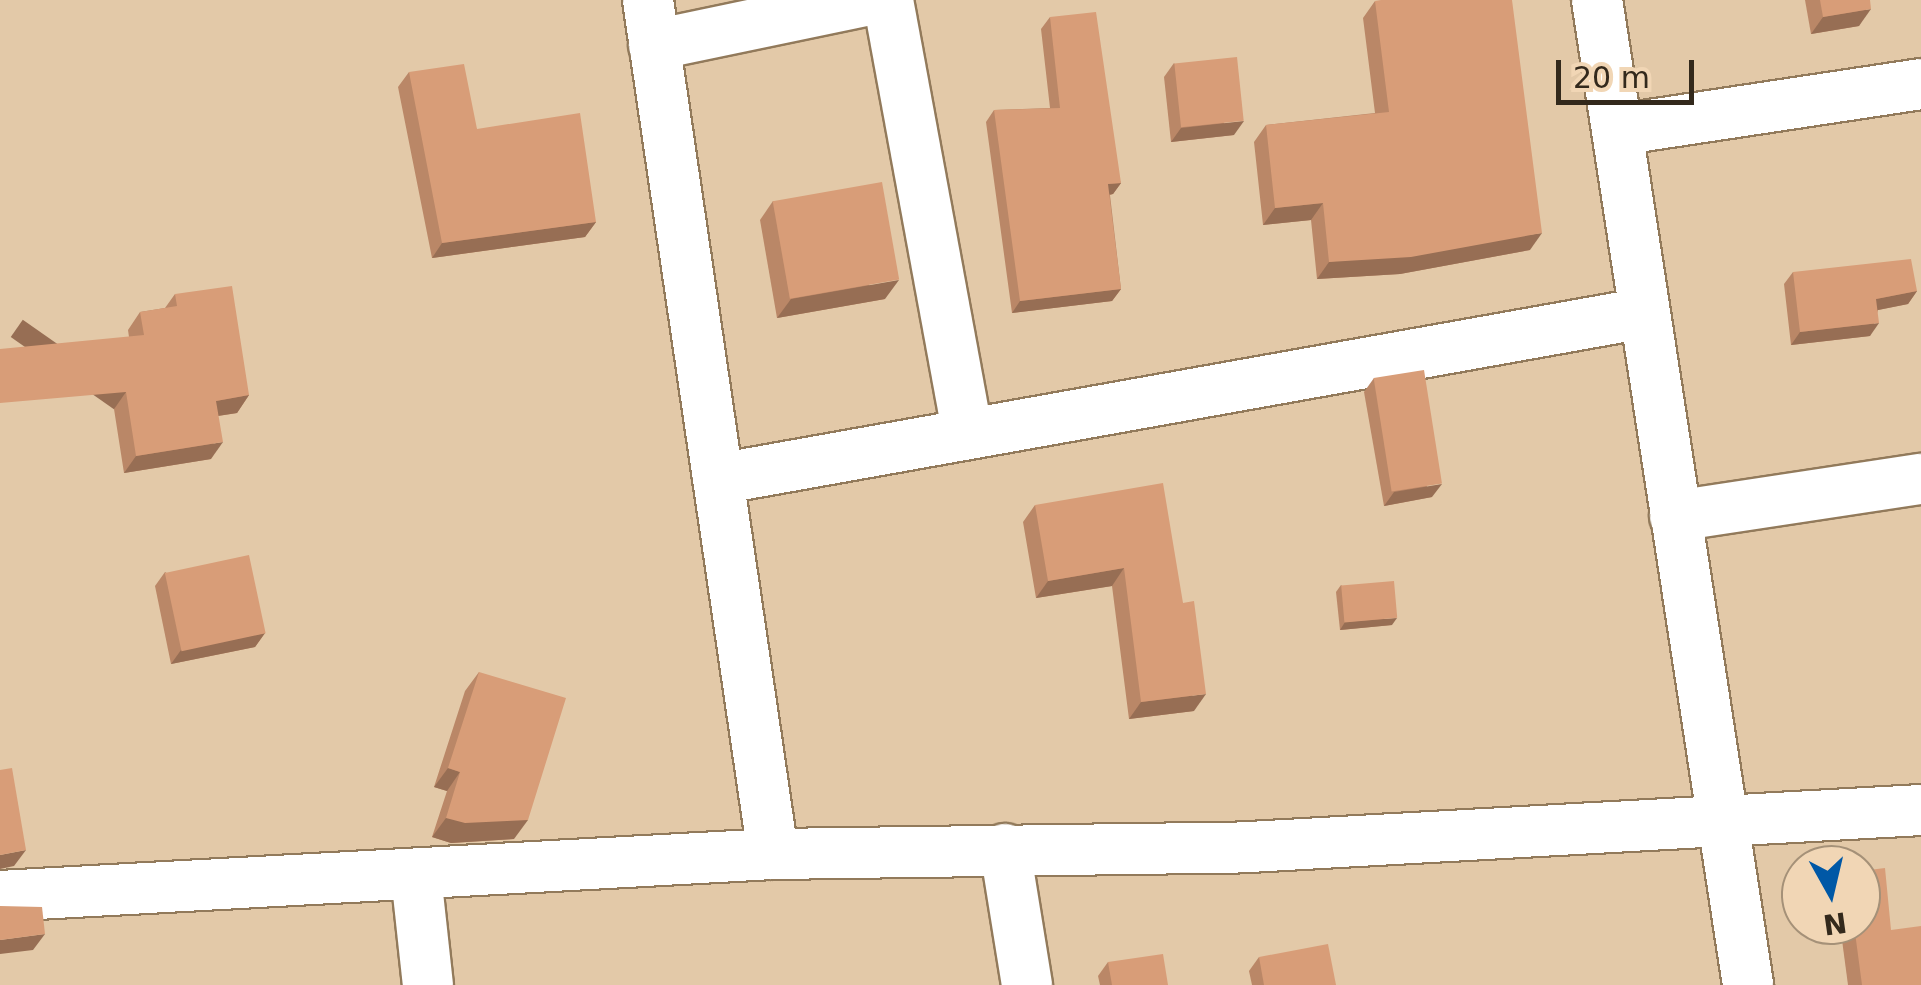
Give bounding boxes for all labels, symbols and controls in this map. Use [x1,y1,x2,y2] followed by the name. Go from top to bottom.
[1561,40,1698,102] scale bar
[1573,60,1650,95] text: 20 m
[1781,845,1881,945] north arrow
[1821,905,1849,941] text: N

